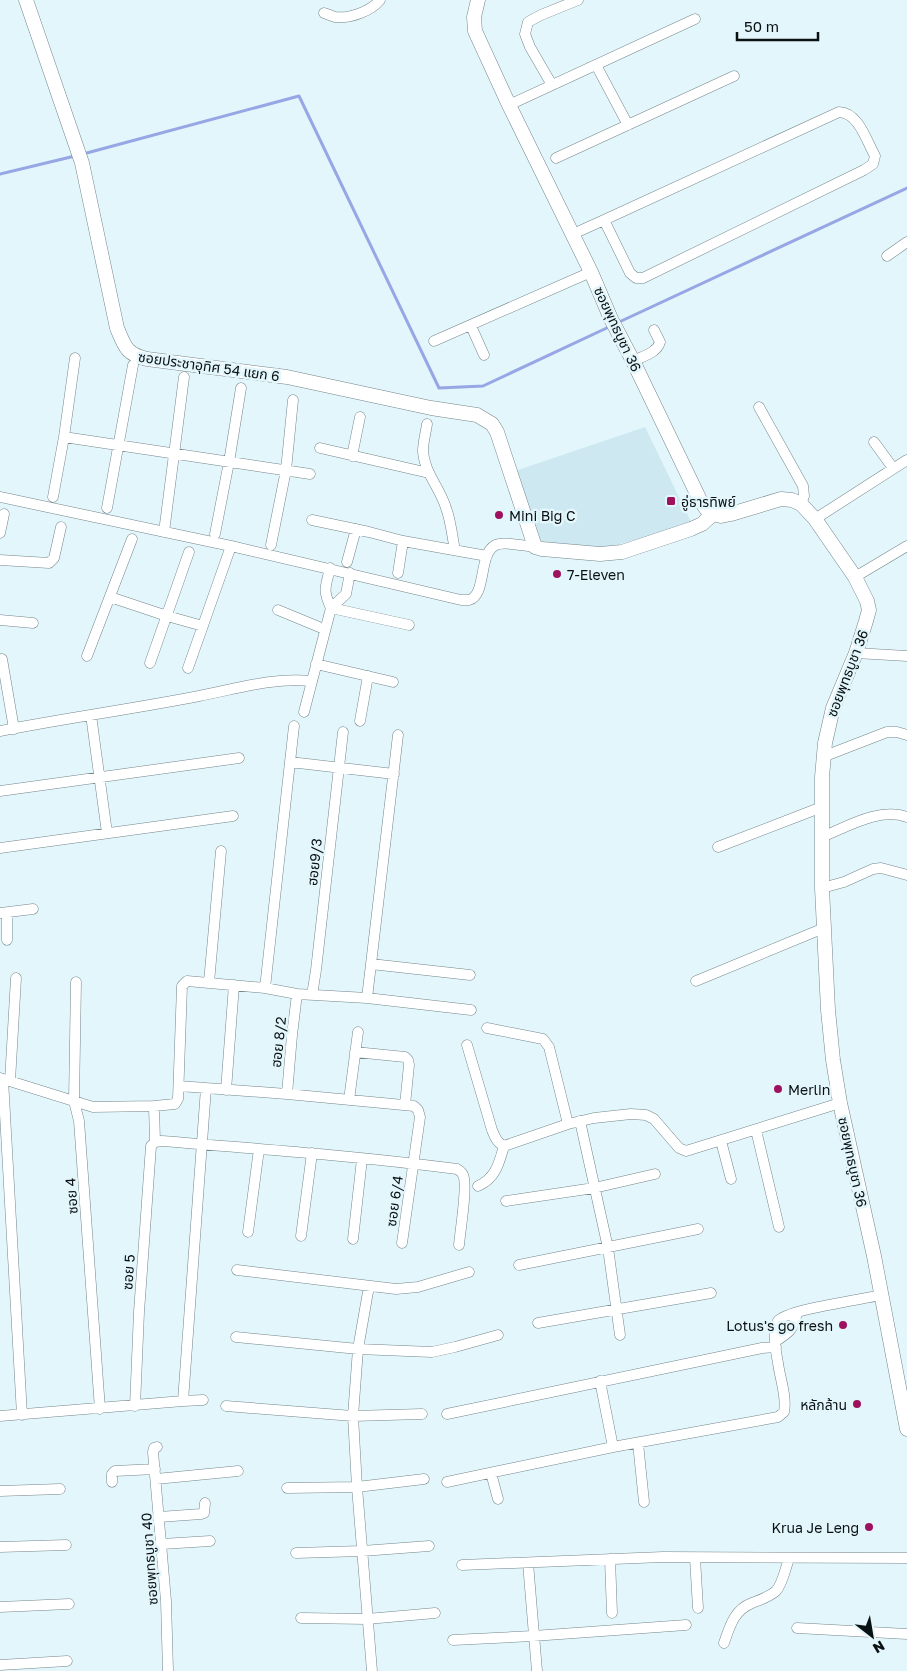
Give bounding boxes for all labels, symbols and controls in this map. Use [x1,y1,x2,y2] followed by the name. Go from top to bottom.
[737,10,818,42] scale bar
[744,17,779,35] text: 50 m
[590,284,645,375] street label: ซอยพุทธบูชา 36
[137,348,281,385] street label: ซอยประชาอุทิศ 54 แยก 6
[681,493,736,511] place label: อู่ธารทิพย์
[665,495,677,507] marker: อู่ธารทิพย์
[509,507,575,524] place label: Mini Big C
[493,509,505,521] marker: Mini Big C
[567,566,625,583] place label: 7-Eleven
[551,568,563,580] marker: 7-Eleven
[823,627,872,719] street label: ซอยพุทธบูชา 36
[303,837,325,887] street label: ฮอย9/3
[267,1016,289,1068] street label: ฮอย 8/2
[788,1081,830,1098] place label: Merlin
[772,1083,784,1095] marker: Merlin
[834,1115,871,1209] street label: ซอยพุทธบูชา 36
[382,1174,406,1228] street label: ซอย 6/4
[61,1177,81,1215] street label: ซอย 4
[118,1254,138,1290] street label: ซอย 5
[726,1317,833,1334] place label: Lotus's go fresh
[837,1319,849,1331] marker: Lotus's go fresh
[800,1396,847,1413] place label: หลักล้าน
[851,1398,863,1410] marker: หลักล้าน
[137,1512,162,1606] street label: ซอยพุทธบูชา 40
[771,1519,859,1536] place label: Krua Je Leng
[863,1521,875,1533] marker: Krua Je Leng
[847,1611,897,1661] north arrow
[870,1638,888,1658] text: N

